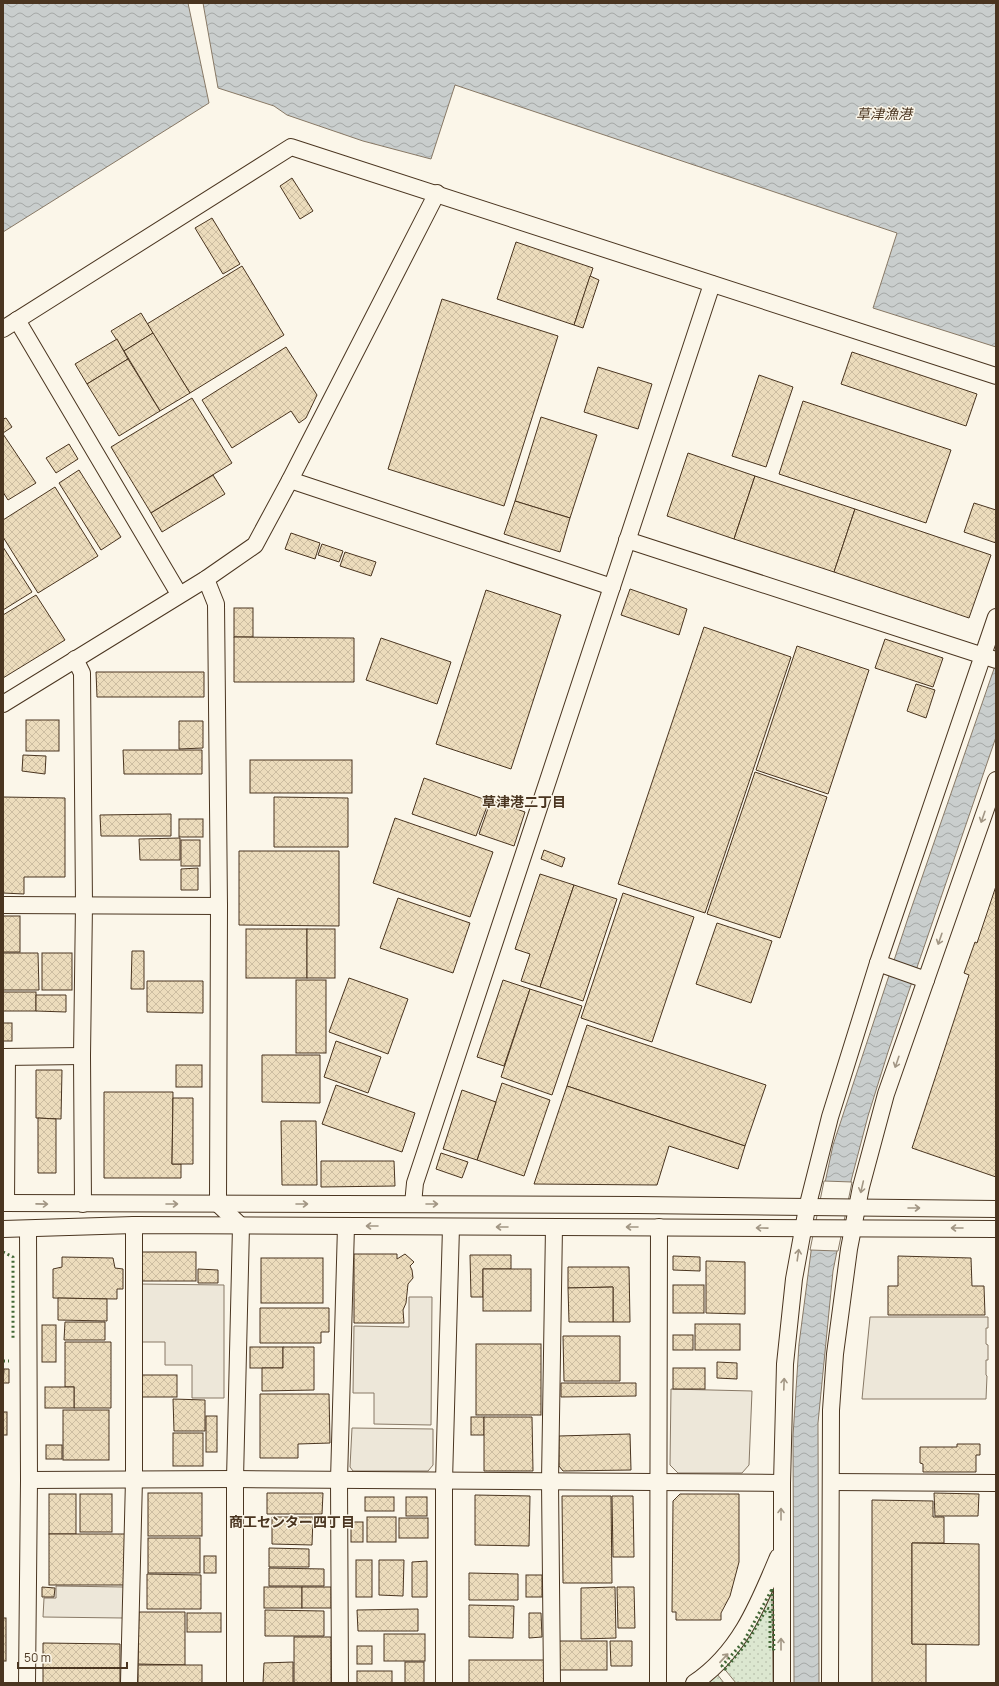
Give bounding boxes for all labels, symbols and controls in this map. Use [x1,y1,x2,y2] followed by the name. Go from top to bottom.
[856,104,914,123] water label: 草津漁港
[482,792,566,811] district label: 草津港二丁目
[979,810,986,823] one-way arrow
[936,933,944,945] one-way arrow
[893,1056,901,1068] one-way arrow
[857,1180,865,1193] one-way arrow
[35,1200,48,1208] one-way arrow
[165,1200,178,1208] one-way arrow
[295,1200,308,1208] one-way arrow
[425,1201,438,1208] one-way arrow
[907,1204,920,1212] one-way arrow
[366,1222,379,1230] one-way arrow
[496,1223,509,1231] one-way arrow
[626,1223,639,1231] one-way arrow
[756,1224,769,1232] one-way arrow
[951,1224,964,1232] one-way arrow
[794,1249,802,1262] one-way arrow
[781,1378,788,1391] one-way arrow
[778,1508,785,1521] one-way arrow
[229,1512,355,1531] district label: 商工センター四丁目
[777,1638,785,1651] one-way arrow
[18,1644,127,1670] scale bar
[24,1649,51,1666] text: 50 m
[719,1653,728,1663] one-way arrow

